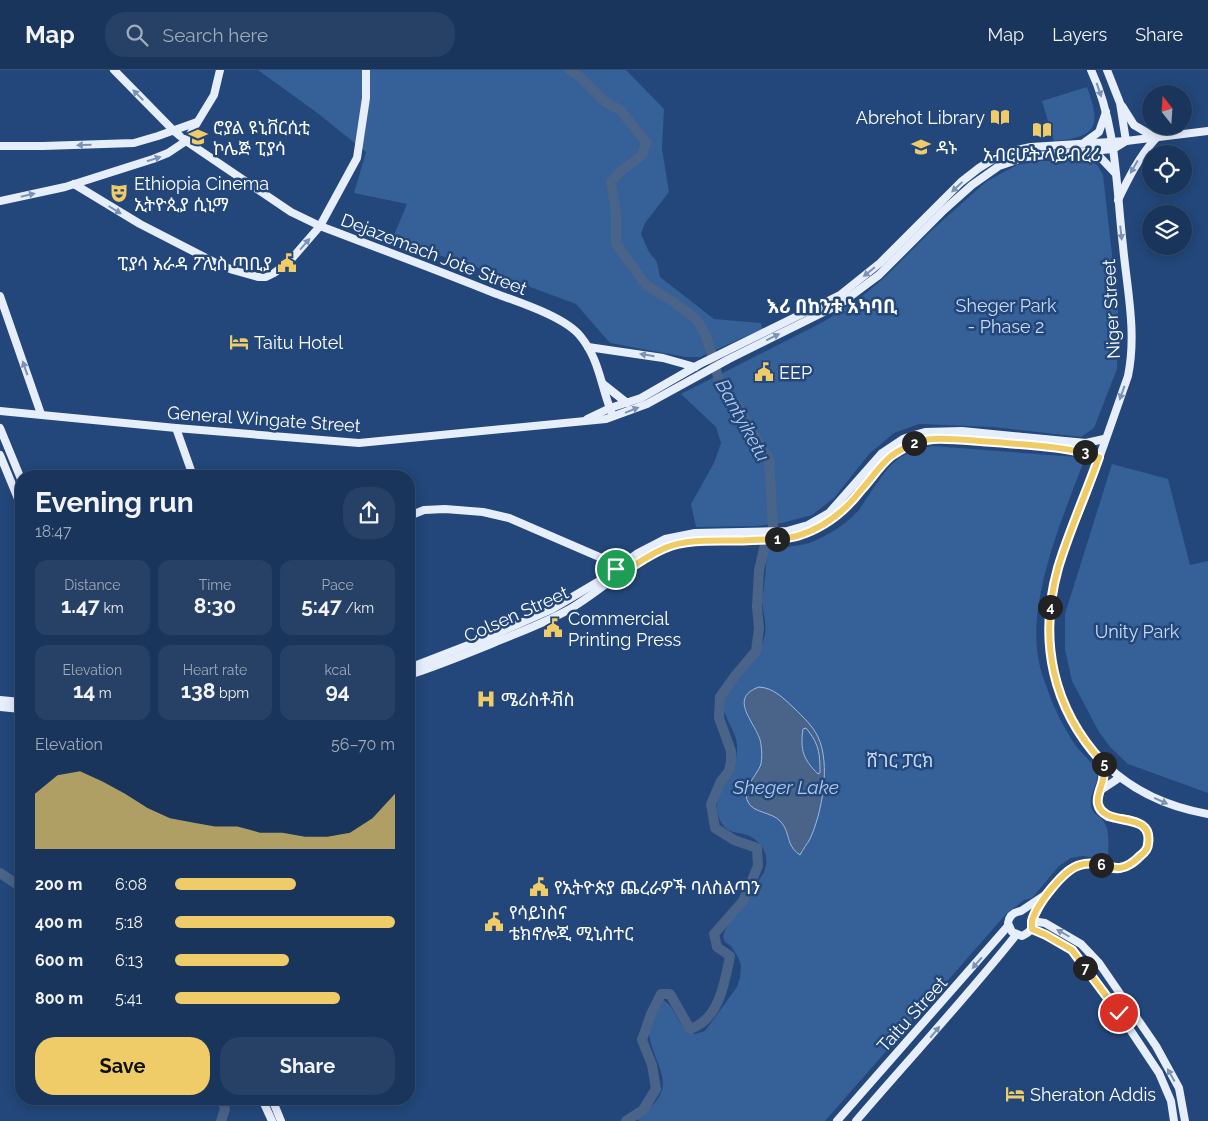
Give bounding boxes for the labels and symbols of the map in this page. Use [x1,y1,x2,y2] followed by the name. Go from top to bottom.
[1096,83,1103,98] one-way arrow
[1142,85,1192,135] north arrow
[133,90,145,102] one-way arrow
[989,106,1011,128] library icon: Abrehot Library
[856,107,985,128] place label: Abrehot Library
[213,117,310,159] place label: ሮያል ዩኒቨርሲቲ ኮሌጅ ፒያሳ
[1031,119,1053,141] library icon: አብርሆት ላይብረሪ
[187,126,209,148] school or university icon: ሮያል ዩኒቨርሲቲ ኮሌጅ ፒያሳ
[910,136,932,158] school or university icon: ዳኑ
[936,137,958,158] place label: ዳኑ
[76,141,92,149] one-way arrow
[983,144,1101,165] place label: አብርሆት ላይብረሪ
[146,155,161,162] one-way arrow
[1129,161,1138,174] one-way arrow
[134,173,269,215] place label: Ethiopia Cinema ኢትዮጲያ ሲኒማ
[950,181,963,192] one-way arrow
[108,182,130,204] theatre icon: Ethiopia Cinema ኢትዮጲያ ሲኒማ
[21,191,36,199] one-way arrow
[109,205,122,214] one-way arrow
[338,209,530,299] street label: Dejazemach Jote Street
[1117,225,1125,241] one-way arrow
[299,237,310,250] one-way arrow
[276,252,298,274] public building icon: ፒያሳ አራዳ ፖሊስ ጣቢያ
[118,253,272,274] place label: ፒያሳ አራዳ ፖሊስ ጣቢያ
[1098,259,1124,359] street label: Niger Street
[863,267,876,278] one-way arrow
[767,295,898,317] district label: እሪ በከንቱ አካባቢ
[956,295,1057,337] park label: Sheger Park - Phase 2
[228,331,250,353] hotel icon: Taitu Hotel
[254,332,343,353] place label: Taitu Hotel
[766,333,780,341] one-way arrow
[639,351,655,359] one-way arrow
[21,360,29,375] one-way arrow
[753,361,775,383] public building icon: EEP
[779,362,812,383] place label: EEP
[711,375,775,465] water label: Bantyiketu
[1118,386,1126,401] one-way arrow
[167,402,361,436] street label: General Wingate Street
[625,406,640,413] one-way arrow
[902,430,926,456] pin: 2
[1072,440,1098,464] pin: 3
[764,526,790,552] pin: 1
[595,548,637,590] pin
[460,582,572,646] street label: Colsen Street
[1038,594,1062,620] pin: 4
[568,608,681,650] place label: Commercial Printing Press
[542,617,564,639] public building icon: Commercial Printing Press
[1095,621,1180,642] park label: Unity Park
[475,688,497,710] hospital icon: ሜሪስቶቭስ
[501,689,575,710] place label: ሜሪስቶቭስ
[867,750,933,771] park label: ሸገር ፓርክ
[1092,752,1116,776] pin: 5
[732,776,839,798] water label: Sheger Lake
[1154,797,1168,805] one-way arrow
[1088,852,1114,878] pin: 6
[528,876,550,898] public building icon: የኢትዮጵያ ጨረራዎች ባለስልጣን
[554,877,760,898] place label: የኢትዮጵያ ጨረራዎች ባለስልጣን
[509,902,633,944] place label: የሳይነስና ቴክኖሎጂ ሚኒስተር
[483,911,505,933] public building icon: የሳይነስና ቴክኖሎጂ ሚኒስተር
[1057,929,1070,938] one-way arrow
[1072,956,1098,980] pin: 7
[971,957,982,970] one-way arrow
[873,972,951,1056] street label: Taitu Street
[1098,992,1140,1034] pin
[929,1026,940,1039] one-way arrow
[1167,1068,1176,1081] one-way arrow
[1004,1083,1026,1105] hotel icon: Sheraton Addis
[1030,1084,1156,1105] place label: Sheraton Addis

